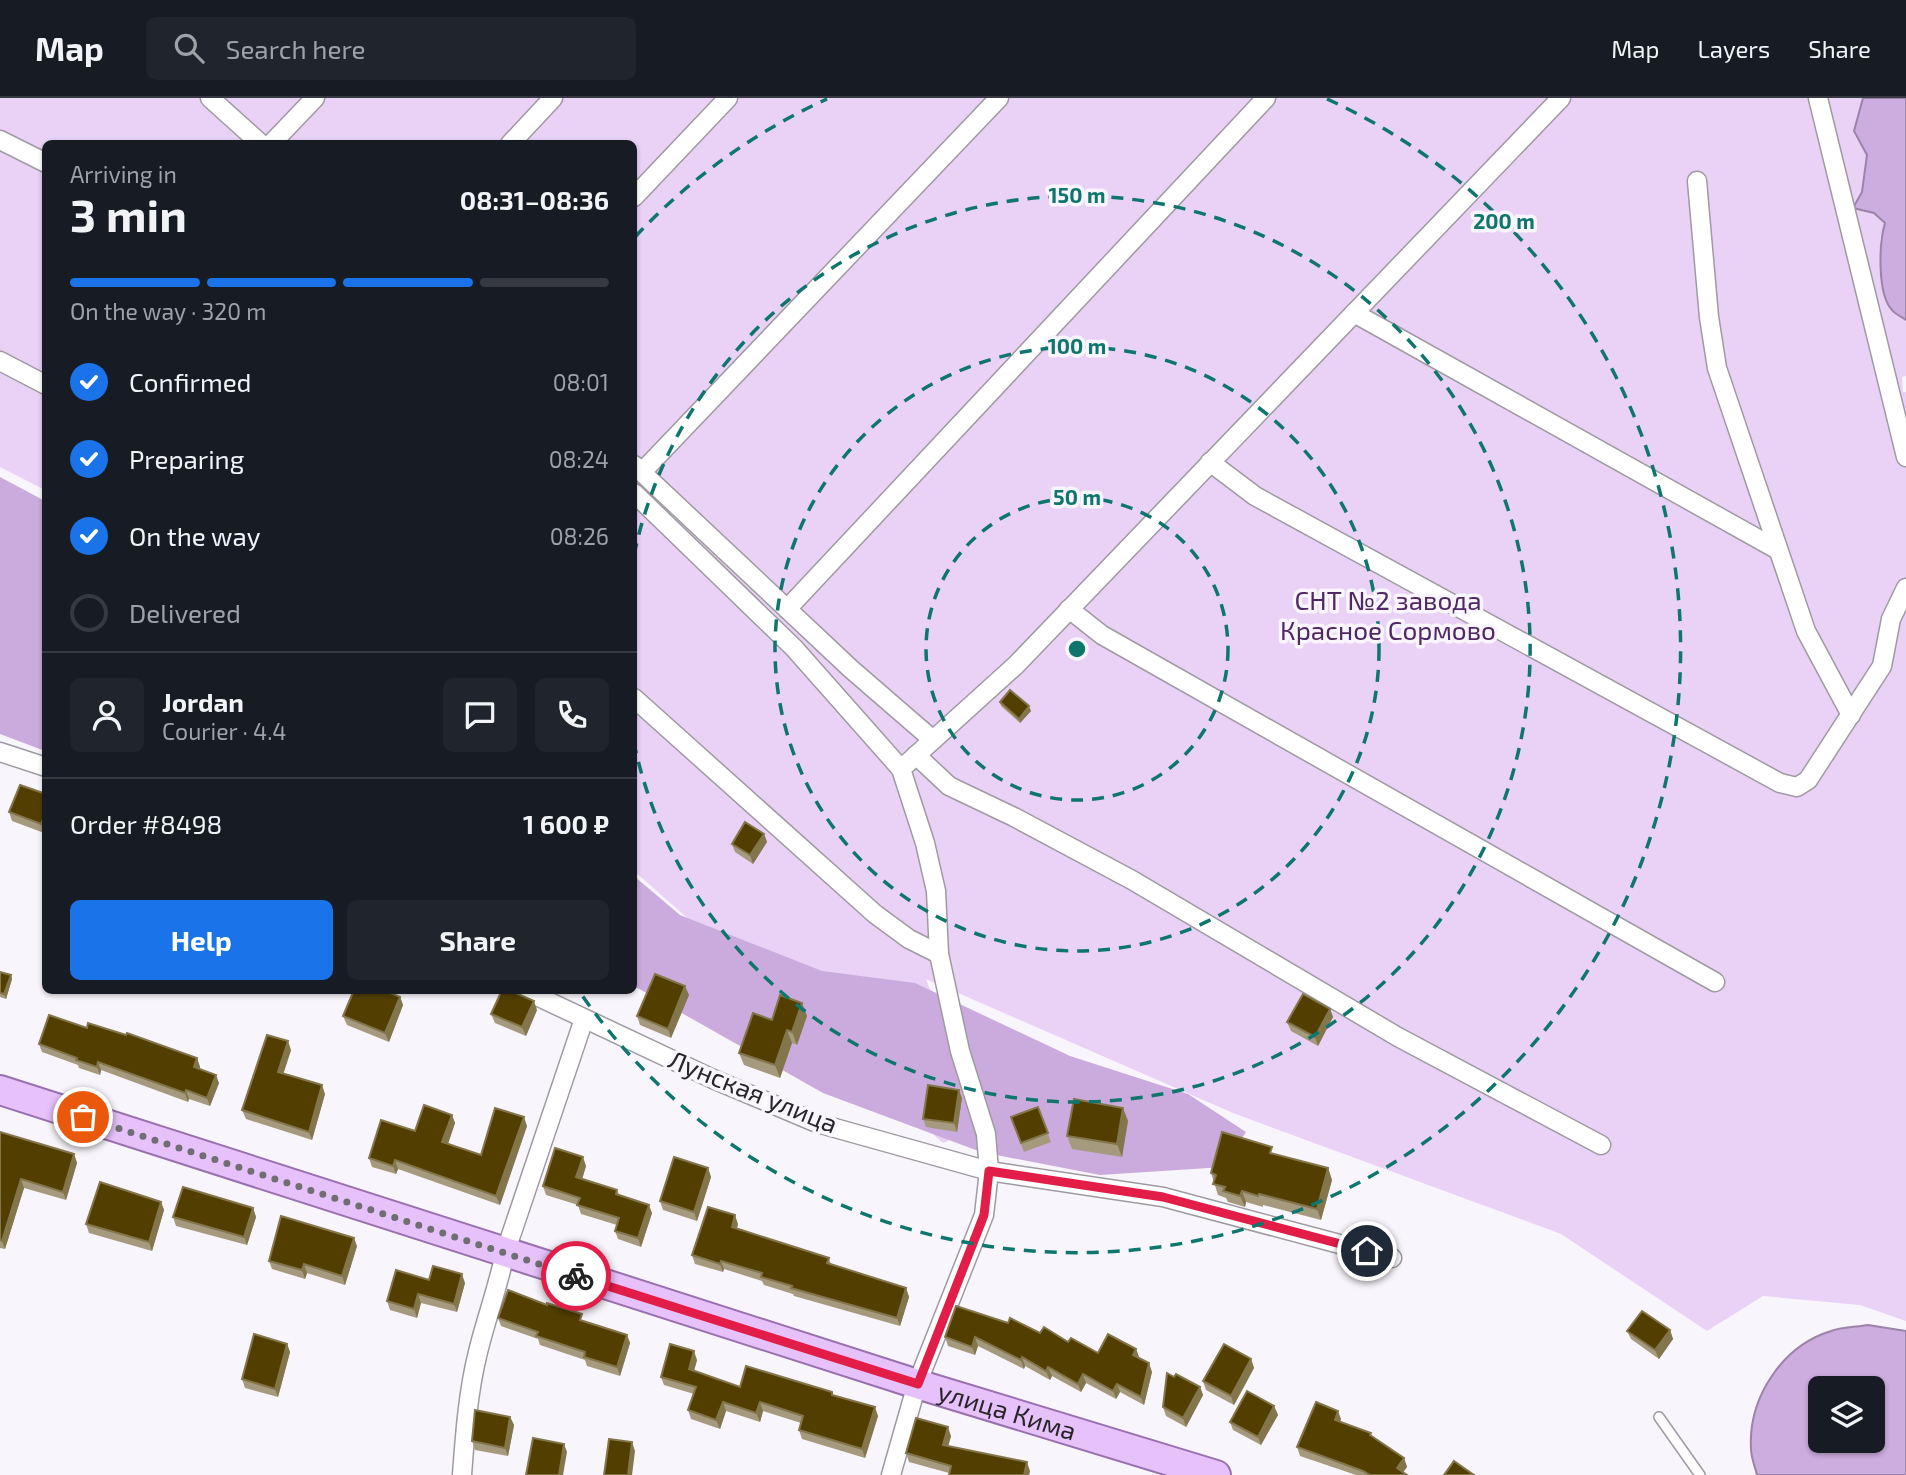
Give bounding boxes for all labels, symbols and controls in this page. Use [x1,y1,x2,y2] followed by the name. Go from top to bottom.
[146,17,636,80] search box
[35,28,104,68] text: Map
[170,29,208,67] icon: search
[226,33,365,64] text: Search here
[1611,34,1659,63] text: Map
[1697,34,1770,63] text: Layers
[1808,34,1871,63] text: Share
[70,160,177,188] text: Arriving in
[1049,182,1105,207] text: 150 m
[460,184,609,215] text: 08:31–08:36
[70,186,187,241] text: 3 min
[1473,208,1535,233] text: 200 m
[70,297,266,325] text: On the way · 320 m
[1048,333,1106,358] text: 100 m
[70,363,108,401] icon: check
[129,366,252,397] text: Confirmed
[553,368,609,396] text: 08:01
[70,440,108,478] icon: check
[129,443,244,474] text: Preparing
[549,445,609,473] text: 08:24
[1053,484,1101,509] text: 50 m
[70,517,108,555] icon: check
[129,520,260,551] text: On the way
[550,522,609,550] text: 08:26
[1280,584,1496,645] park label: СНТ №2 завода Красное Сормово
[129,597,241,628] text: Delivered
[1065,637,1089,661] centre of rings
[70,678,144,752] button: person
[443,678,517,752] button: chat
[535,678,609,752] button: phone
[162,686,244,717] text: Jordan
[162,717,286,745] text: Courier · 4.4
[70,808,222,839] text: Order #8498
[523,808,609,839] text: 1 600 ₽
[70,900,333,980] button: Help
[347,900,609,980] button: Share
[664,1043,843,1140] street label: Лунская улица
[53,1087,113,1147] pin
[64,1098,102,1136] icon: bag
[1337,1221,1397,1281] pin
[1348,1232,1386,1270] icon: home
[541,1241,611,1311] courier
[557,1257,595,1295] icon: bike
[934,1374,1080,1446] street label: улица Кима
[1808,1376,1885,1453] map controls
[1808,1376,1885,1453] button: layers

